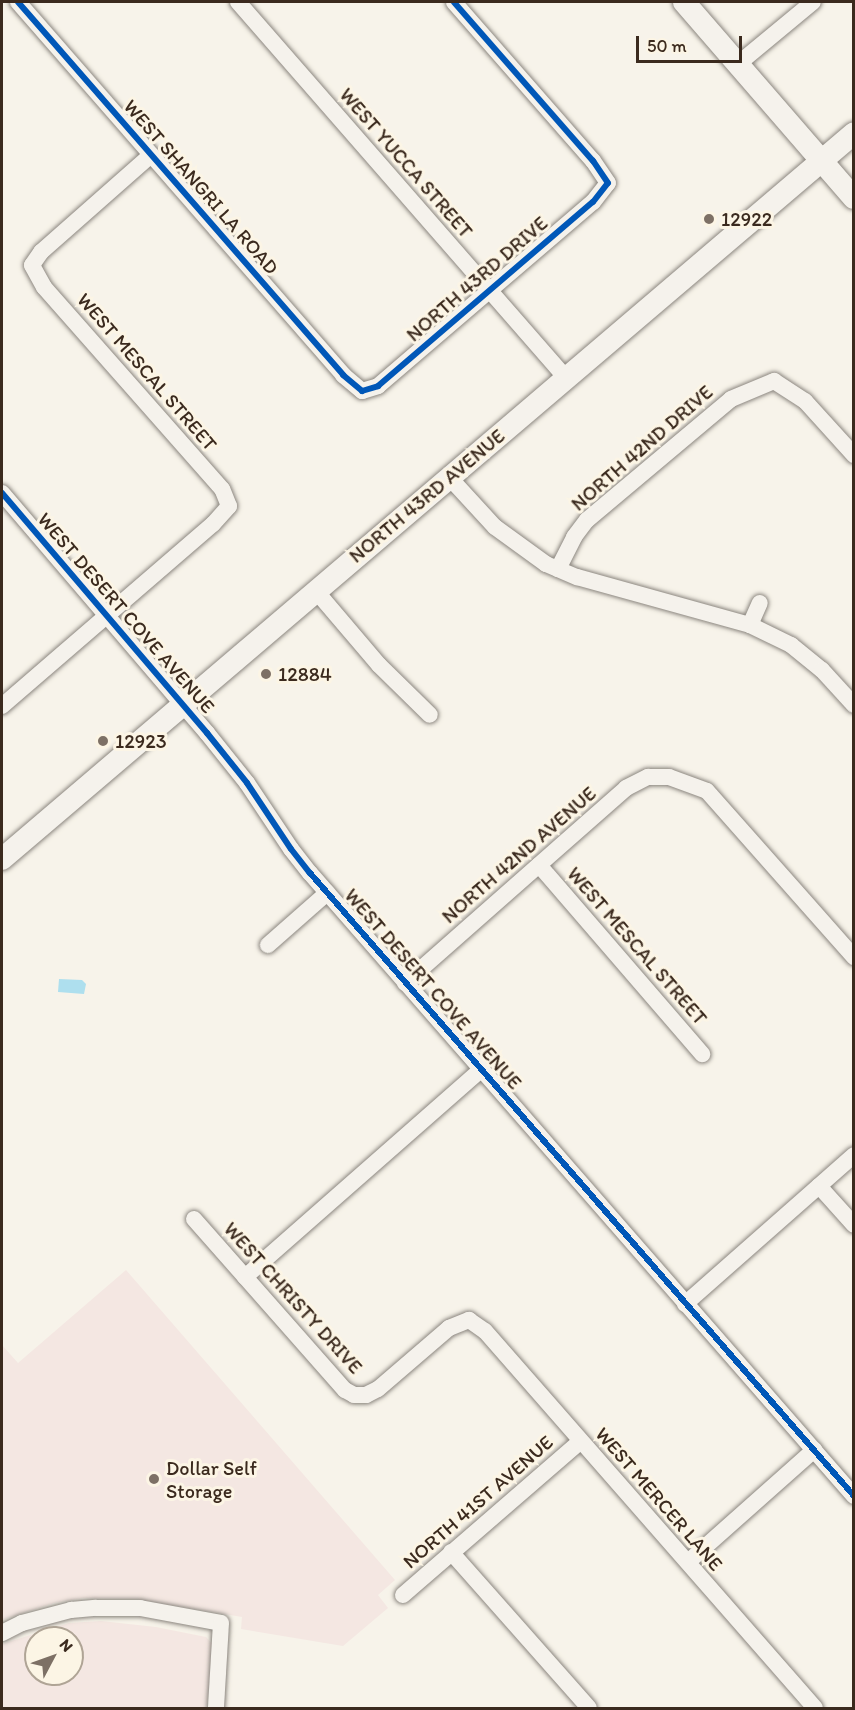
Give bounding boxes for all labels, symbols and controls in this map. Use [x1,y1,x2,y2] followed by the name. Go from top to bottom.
[639,24,746,62] scale bar
[647,35,687,57] text: 50 m
[334,83,478,243] street label: WEST YUCCA STREET
[119,95,283,279] street label: WEST SHANGRI LA ROAD
[721,207,772,231] place label: 12922
[402,211,552,347] street label: NORTH 43RD DRIVE
[702,212,716,226] marker: 12922
[72,288,222,456] street label: WEST MESCAL STREET
[566,380,718,516] street label: NORTH 42ND DRIVE
[345,424,509,568] street label: NORTH 43RD AVENUE
[32,508,220,718] street label: WEST DESERT COVE AVENUE
[278,662,332,686] place label: 12884
[259,667,273,681] marker: 12884
[115,729,167,753] place label: 12923
[96,734,110,748] marker: 12923
[437,782,601,928] street label: NORTH 42ND AVENUE
[562,862,712,1030] street label: WEST MESCAL STREET
[339,884,527,1094] street label: WEST DESERT COVE AVENUE
[219,1217,367,1379] street label: WEST CHRISTY DRIVE
[590,1422,728,1576] street label: WEST MERCER LANE
[398,1430,558,1574] street label: NORTH 41ST AVENUE
[166,1456,257,1503] place label: Dollar Self Storage
[147,1472,161,1486] marker: Dollar Self Storage
[24,1626,84,1686] north arrow
[56,1635,77,1655] text: N

